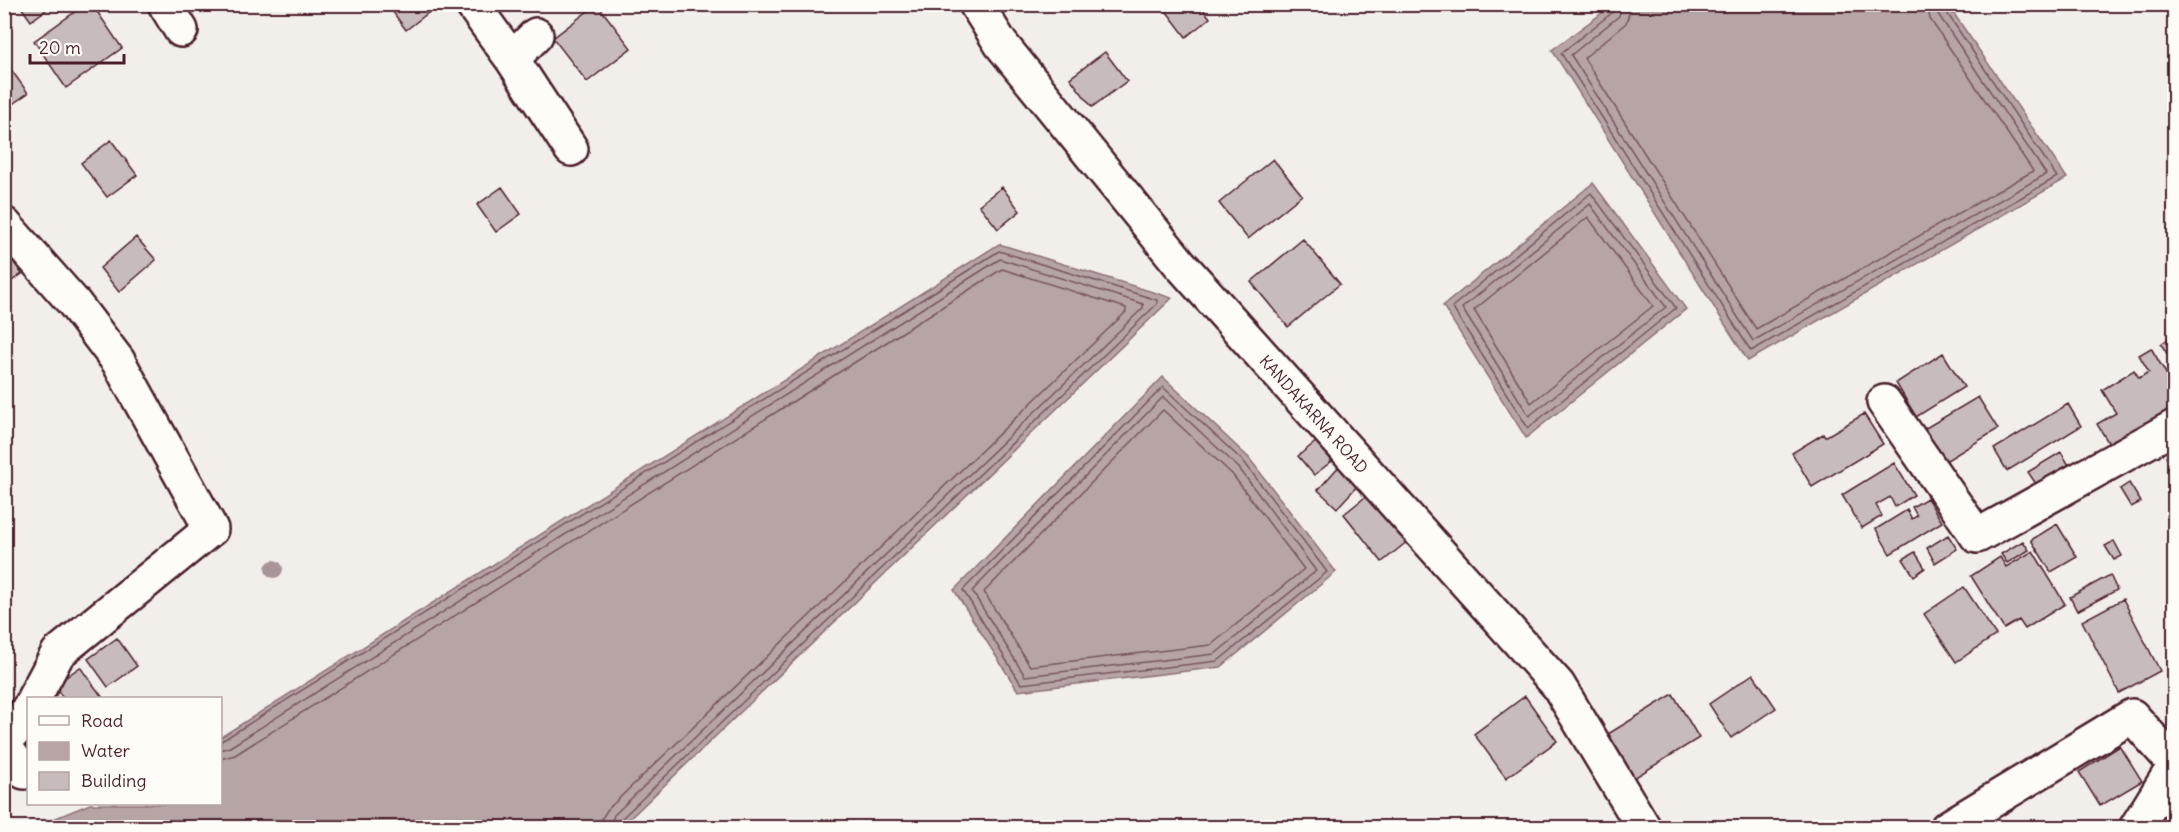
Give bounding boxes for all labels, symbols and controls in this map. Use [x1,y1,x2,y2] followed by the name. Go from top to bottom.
[30,27,124,65] scale bar
[39,36,81,59] text: 20 m
[1256,351,1372,477] street label: KANDAKARNA ROAD
[27,697,222,805] legend
[81,709,124,732] text: Road
[81,739,131,762] text: Water
[81,769,146,792] text: Building

